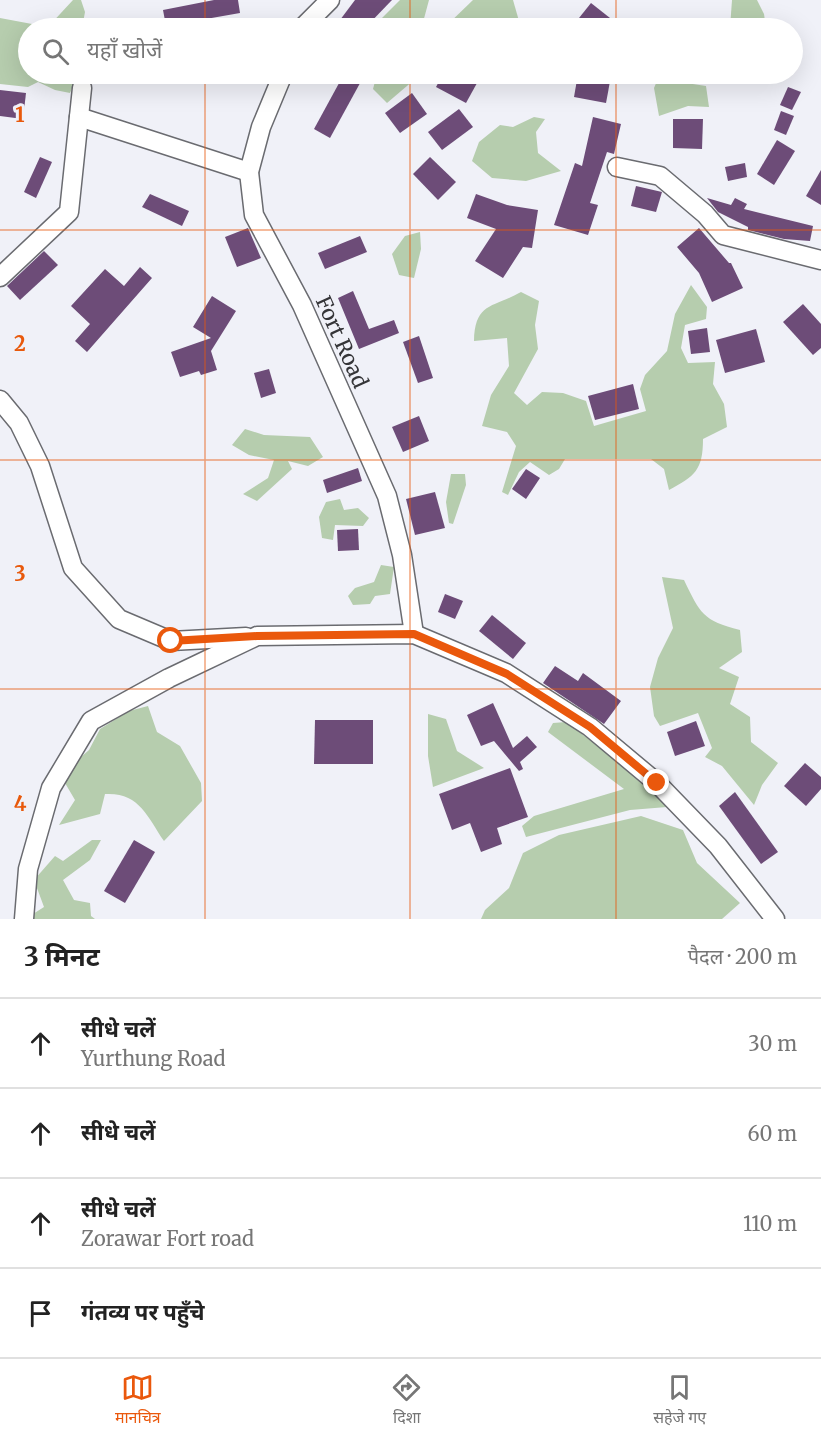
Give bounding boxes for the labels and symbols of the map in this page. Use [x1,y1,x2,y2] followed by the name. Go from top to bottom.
[15,102,25,127] text: 1
[310,292,374,392] street label: Fort Road
[14,331,26,356] text: 2
[14,561,26,586] text: 3
[157,627,183,653] route start
[643,769,669,795] route end
[14,791,27,816] text: 4

